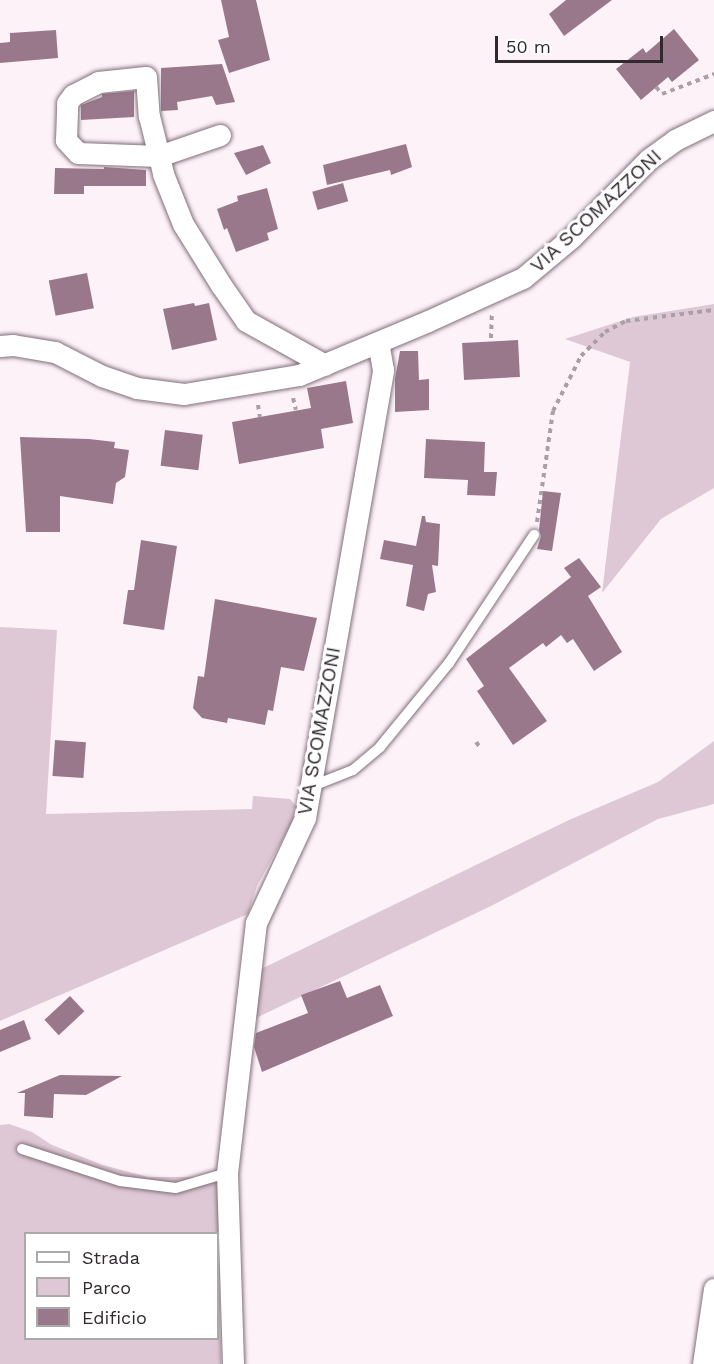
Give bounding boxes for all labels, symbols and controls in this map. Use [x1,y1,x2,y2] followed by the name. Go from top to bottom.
[498,24,666,62] scale bar
[506,36,551,57] text: 50 m
[525,144,667,278] street label: VIA SCOMAZZONI
[292,645,346,817] street label: VIA SCOMAZZONI
[24,1232,219,1340] legend
[82,1247,140,1268] text: Strada
[82,1277,131,1298] text: Parco
[82,1307,147,1328] text: Edificio

